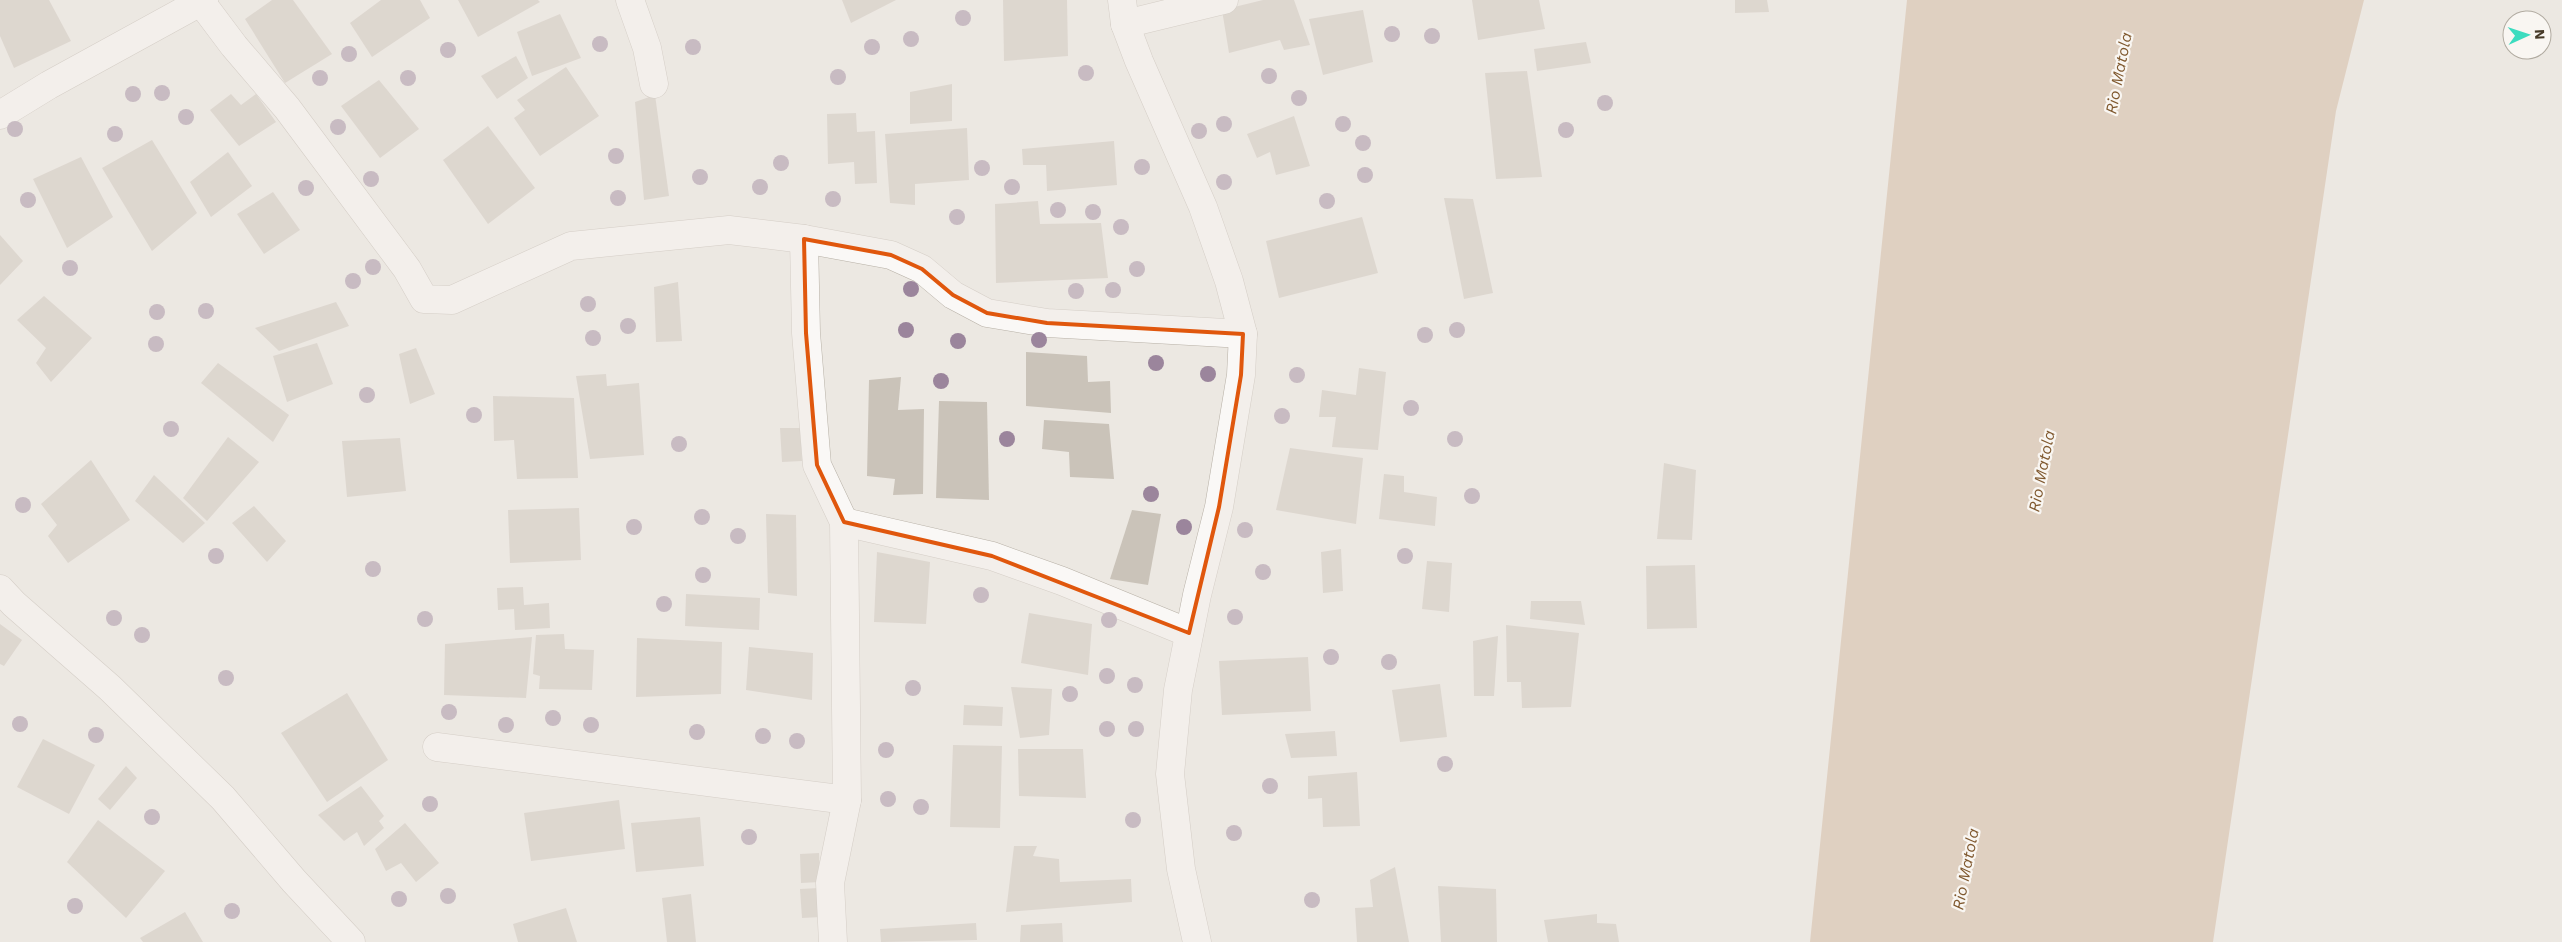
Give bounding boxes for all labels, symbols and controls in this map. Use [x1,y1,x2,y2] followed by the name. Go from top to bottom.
[2502,10,2552,60] north arrow
[2532,29,2548,40] text: N
[2101,31,2136,116] water label: Rio Matola
[2024,429,2059,514] water label: Rio Matola
[1948,827,1983,912] water label: Rio Matola

